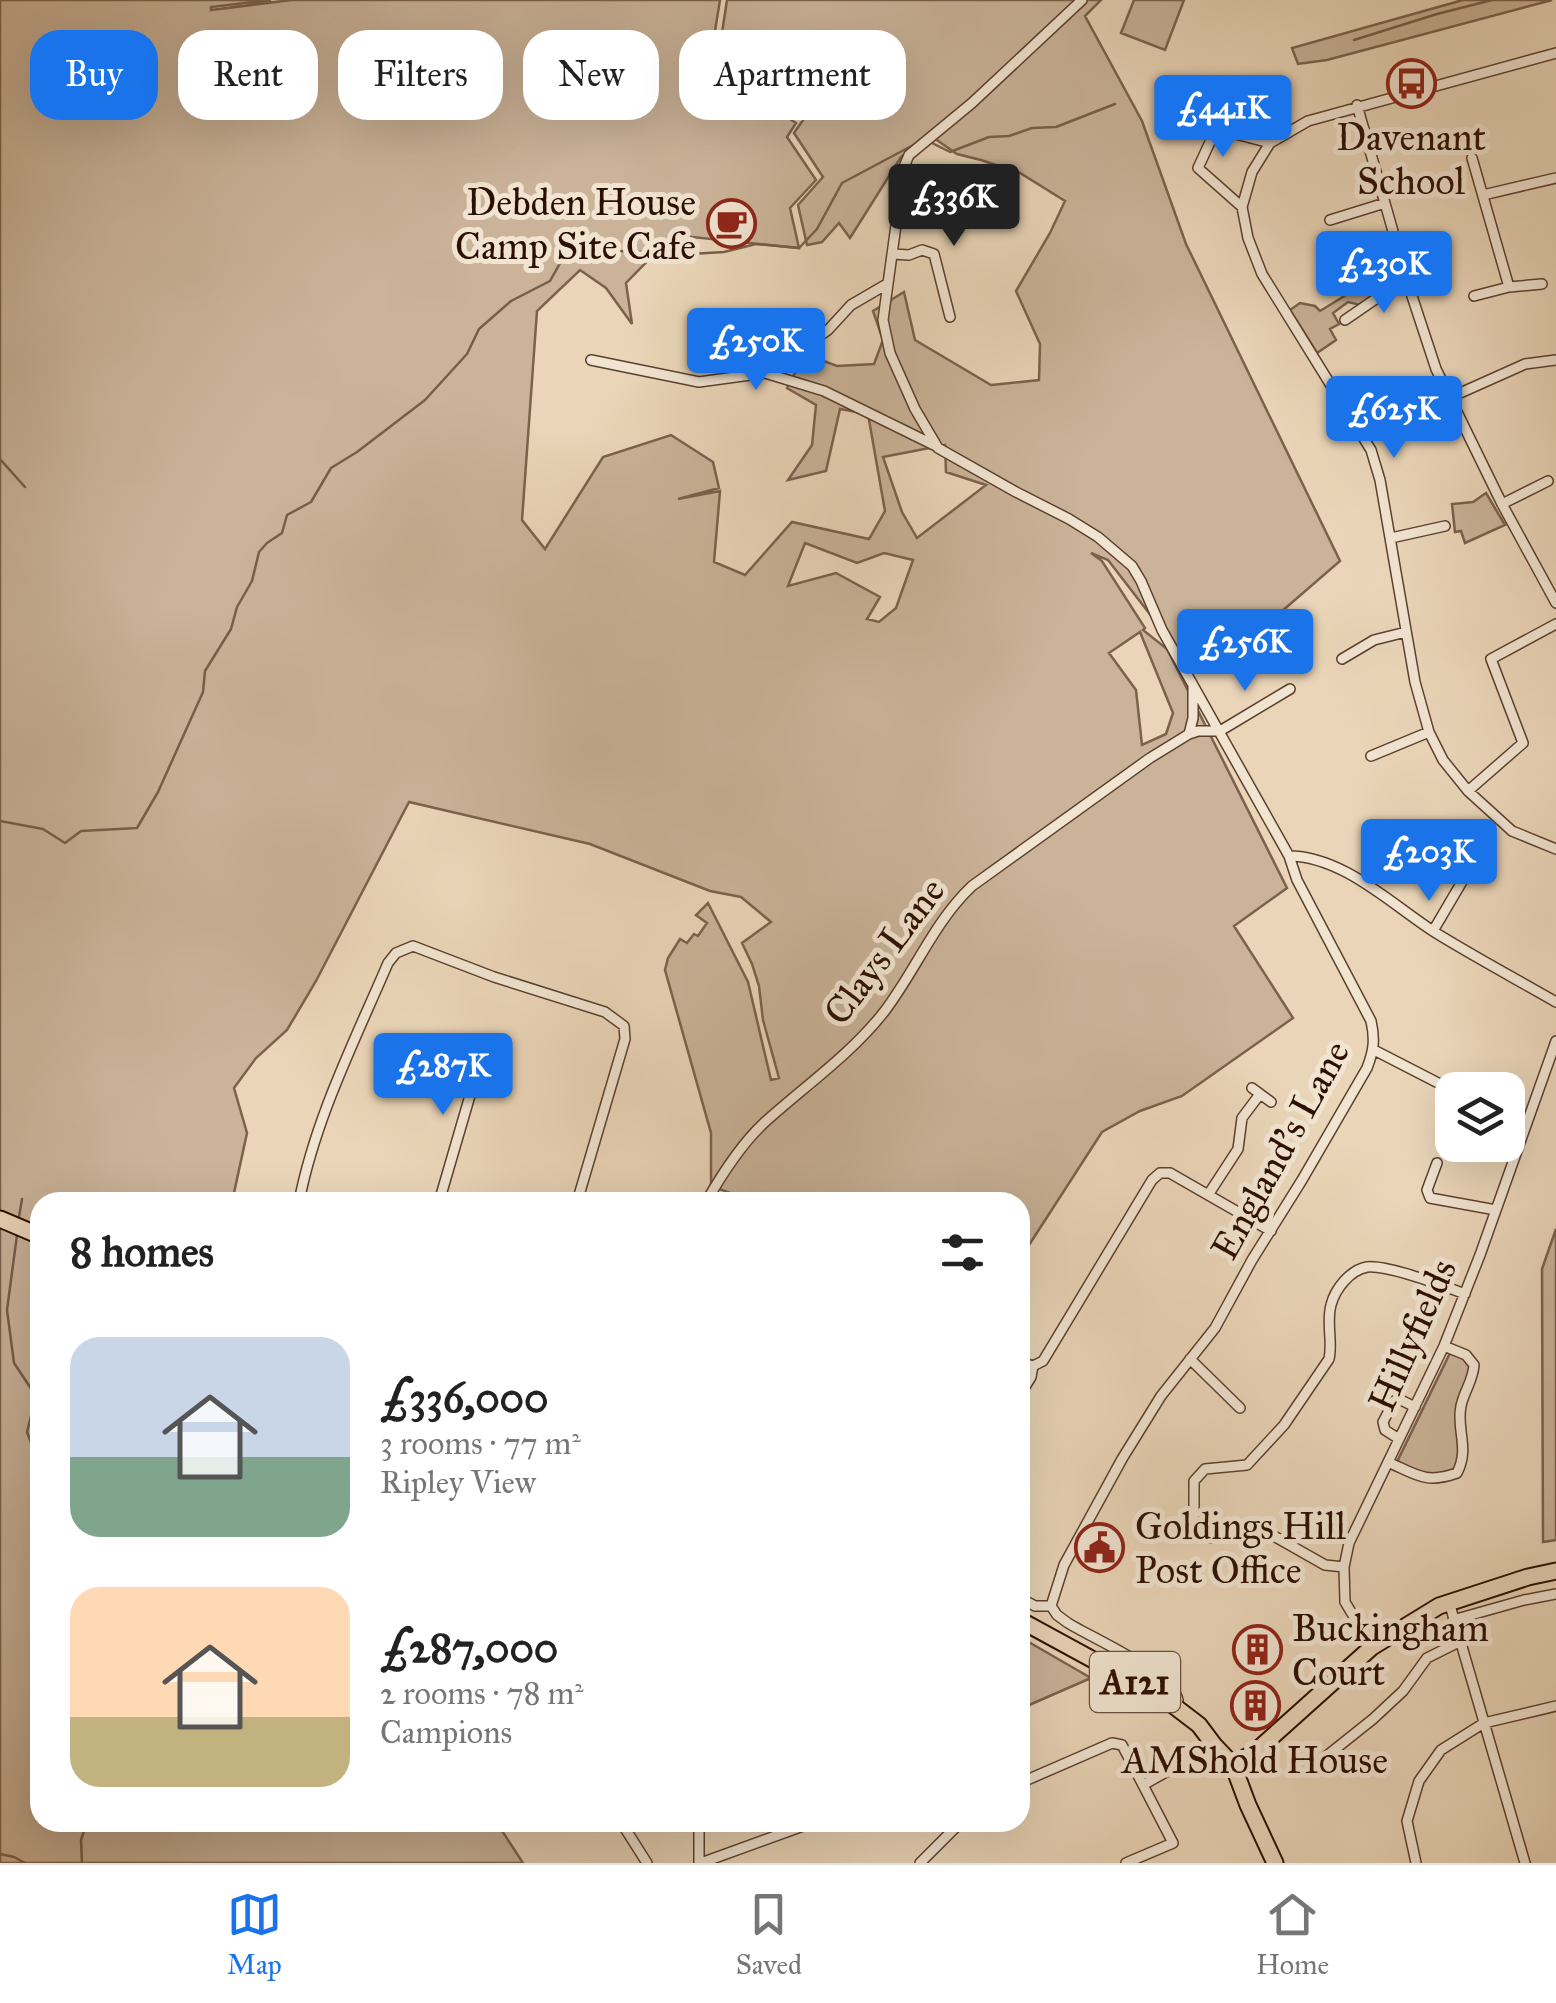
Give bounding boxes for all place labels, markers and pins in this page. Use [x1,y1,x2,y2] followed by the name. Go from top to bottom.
[1385,57,1437,109] bus stop icon: Davenant School
[1153,75,1293,160] pin: £441K
[1336,114,1486,204] place label: Davenant School
[884,164,1024,249] pin: £336K
[455,179,696,269] place label: Debden House Camp Site Cafe
[705,198,757,250] cafe icon: Debden House Camp Site Cafe
[1314,231,1454,316] pin: £230K
[686,308,826,393] pin: £250K
[1324,376,1464,461] pin: £625K
[1175,609,1315,694] pin: £256K
[1359,819,1499,904] pin: £203K
[373,1033,513,1118] pin: £287K
[1135,1503,1347,1593] place label: Goldings Hill Post Office
[1074,1522,1126,1574] public building icon: Goldings Hill Post Office
[1292,1605,1489,1695] place label: Buckingham Court
[1231,1624,1283,1676] building icon: Buckingham Court
[1229,1680,1281,1732] building icon: AMShold House
[1120,1737,1388,1783] place label: AMShold House

